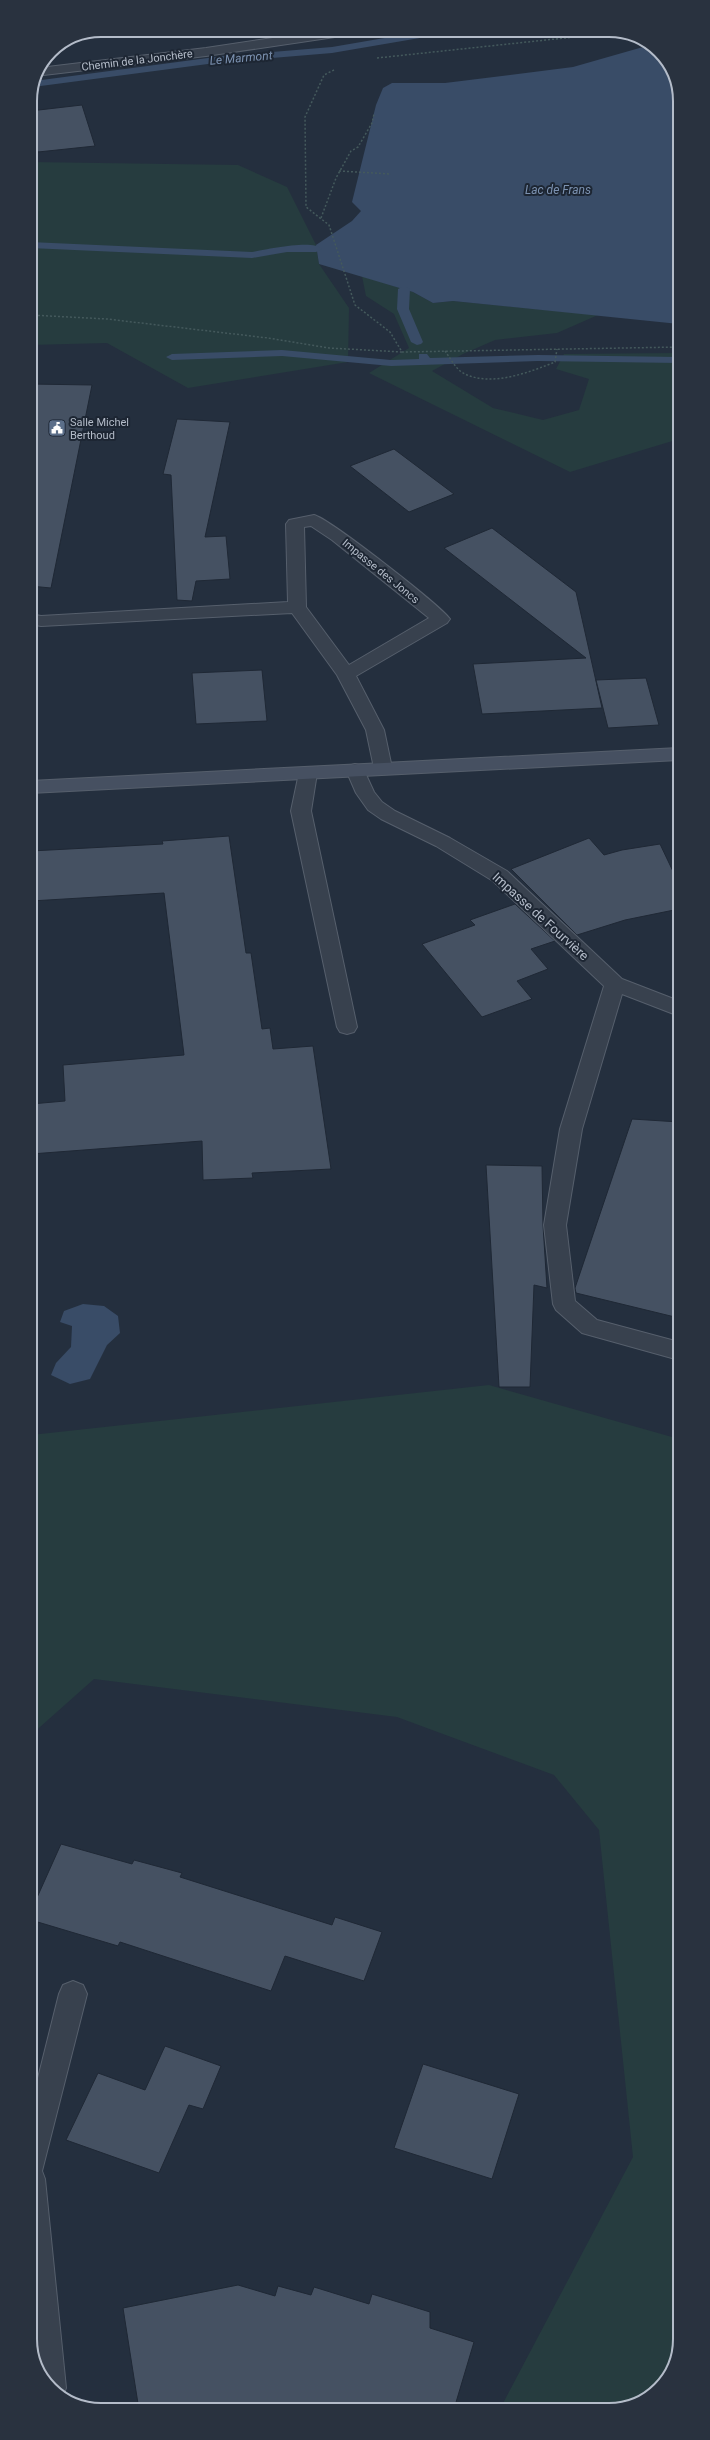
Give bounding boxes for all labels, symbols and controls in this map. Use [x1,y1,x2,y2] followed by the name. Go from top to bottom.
[81,47,194,74] street label: Chemin de la Jonchère
[209,48,273,68] water label: Le Marmont
[525,183,591,197] water label: Lac de Frans
[70,416,129,442] place label: Salle Michel Berthoud
[47,418,67,438] public building icon: Salle Michel Berthoud
[340,536,422,607] street label: Impasse des Joncs
[490,869,592,963] street label: Impasse de Fourvière

